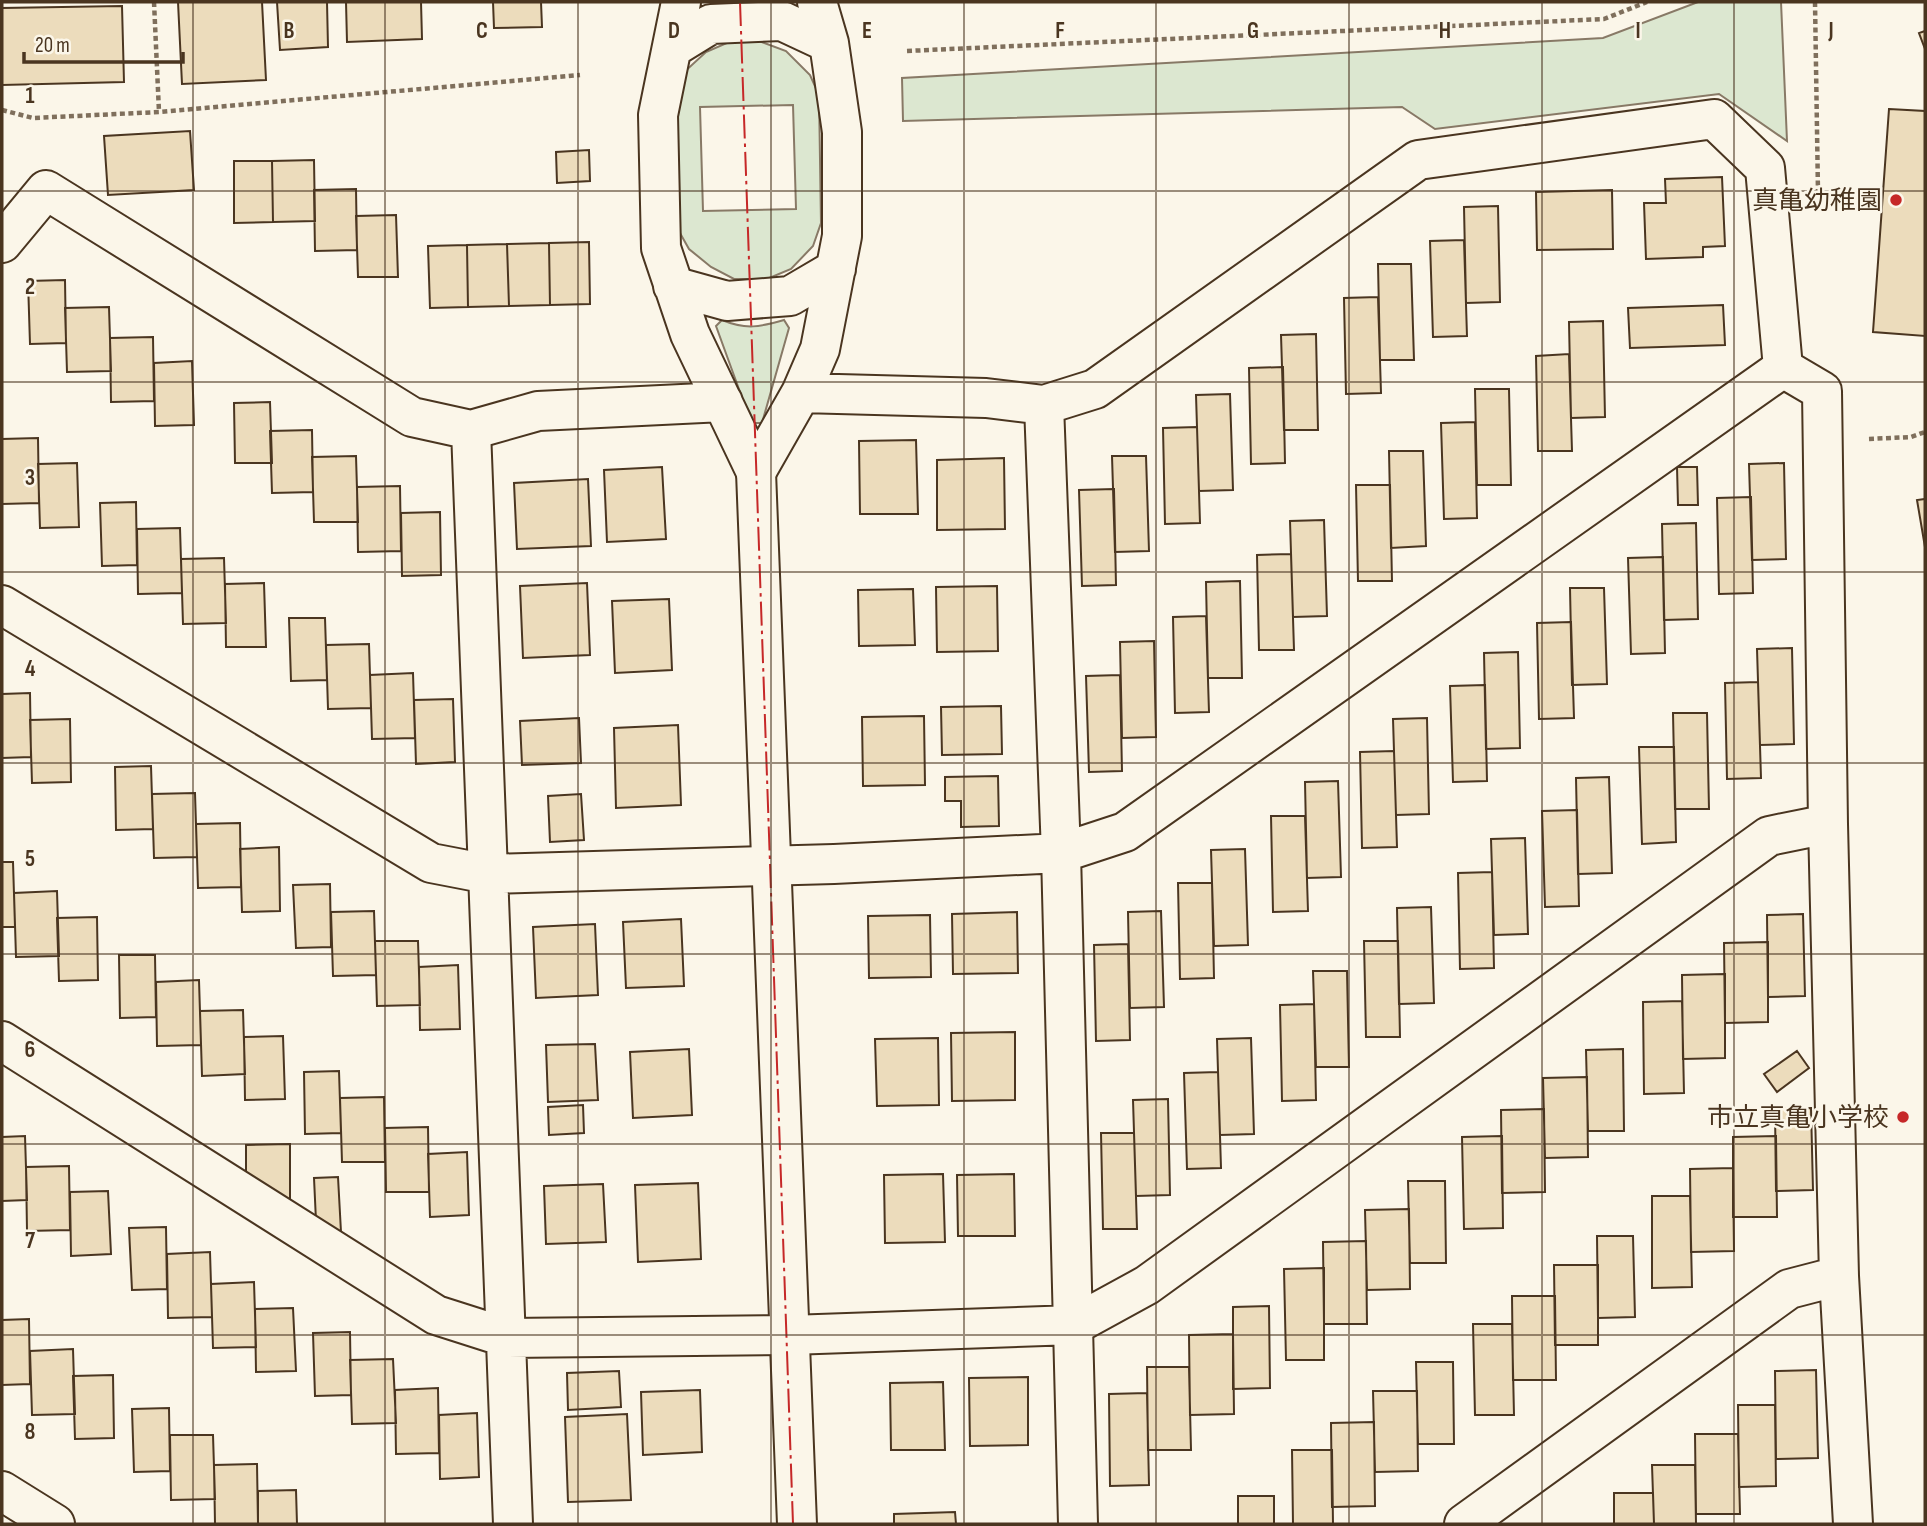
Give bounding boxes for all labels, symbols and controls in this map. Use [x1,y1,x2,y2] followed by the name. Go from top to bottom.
[284,17,295,45] text: B
[476,17,488,45] text: C
[668,17,680,45] text: D
[862,17,872,45] text: E
[1055,17,1065,45] text: F
[1247,17,1259,45] text: G
[1439,17,1451,45] text: H
[1635,17,1641,45] text: I
[1827,17,1834,45] text: J
[24,21,184,65] scale bar
[35,33,70,58] text: 20 m
[25,82,35,110] text: 1
[1752,186,1882,217] place label: 真亀幼稚園
[1888,192,1904,208] marker: 真亀幼稚園
[25,273,35,301] text: 2
[25,464,35,492] text: 3
[25,655,36,683] text: 4
[25,845,35,873] text: 5
[25,1036,35,1064] text: 6
[1707,1103,1889,1134] place label: 市立真亀小学校
[1895,1109,1911,1125] marker: 市立真亀小学校
[25,1227,35,1255] text: 7
[25,1418,36,1446] text: 8

